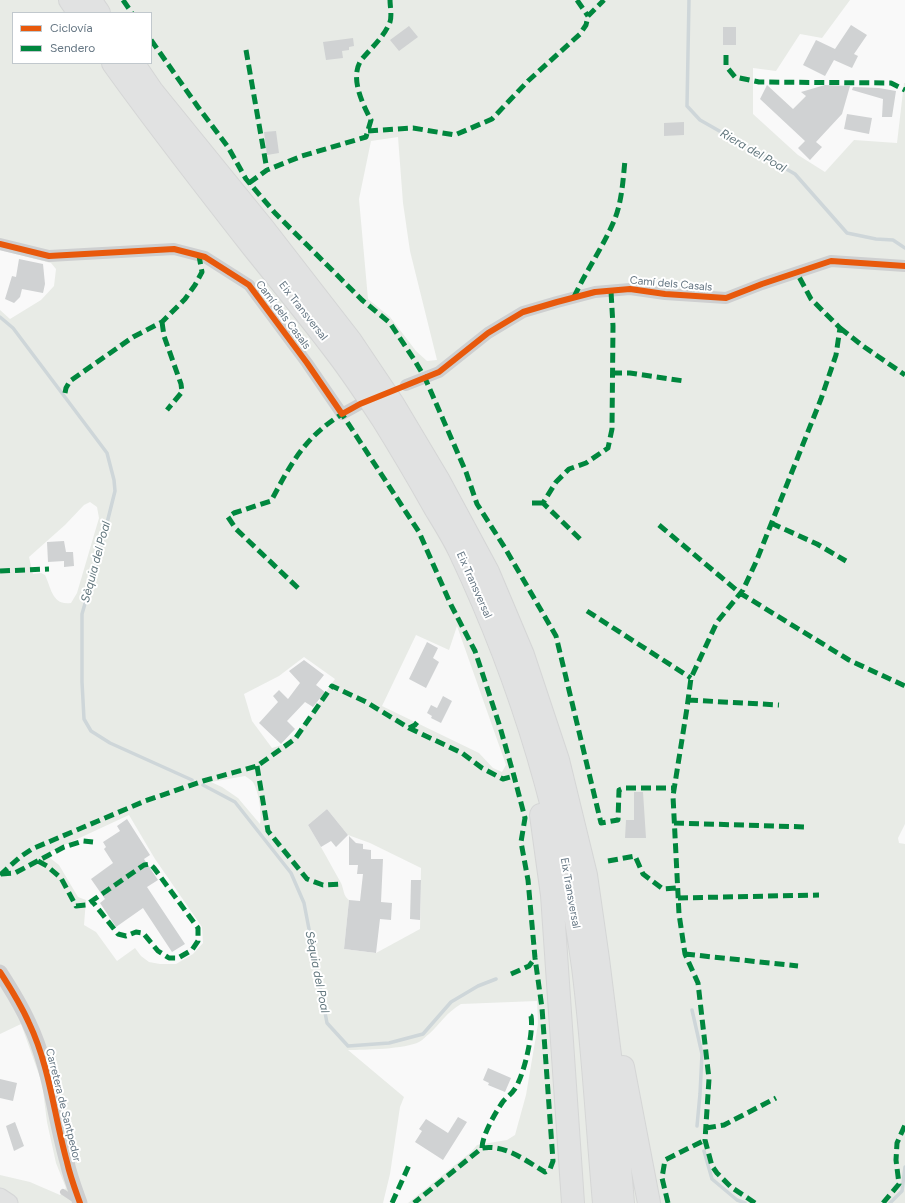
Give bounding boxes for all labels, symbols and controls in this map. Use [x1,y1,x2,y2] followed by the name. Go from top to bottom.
[12,12,152,64] legend
[50,21,93,35] text: Ciclovía
[50,41,95,55] text: Sendero
[717,126,789,176] water label: Riera del Poal
[629,274,713,294] street label: Camí dels Casals
[253,278,313,352] street label: Camí dels Casals
[276,279,330,343] street label: Eix Transversal
[78,520,114,604] water label: Sèquia del Poal
[453,550,495,620] street label: Eix Transversal
[557,857,583,929] street label: Eix Transversal
[302,930,332,1014] water label: Sèquia del Poal
[43,1047,83,1163] street label: Carretera de Santpedor

